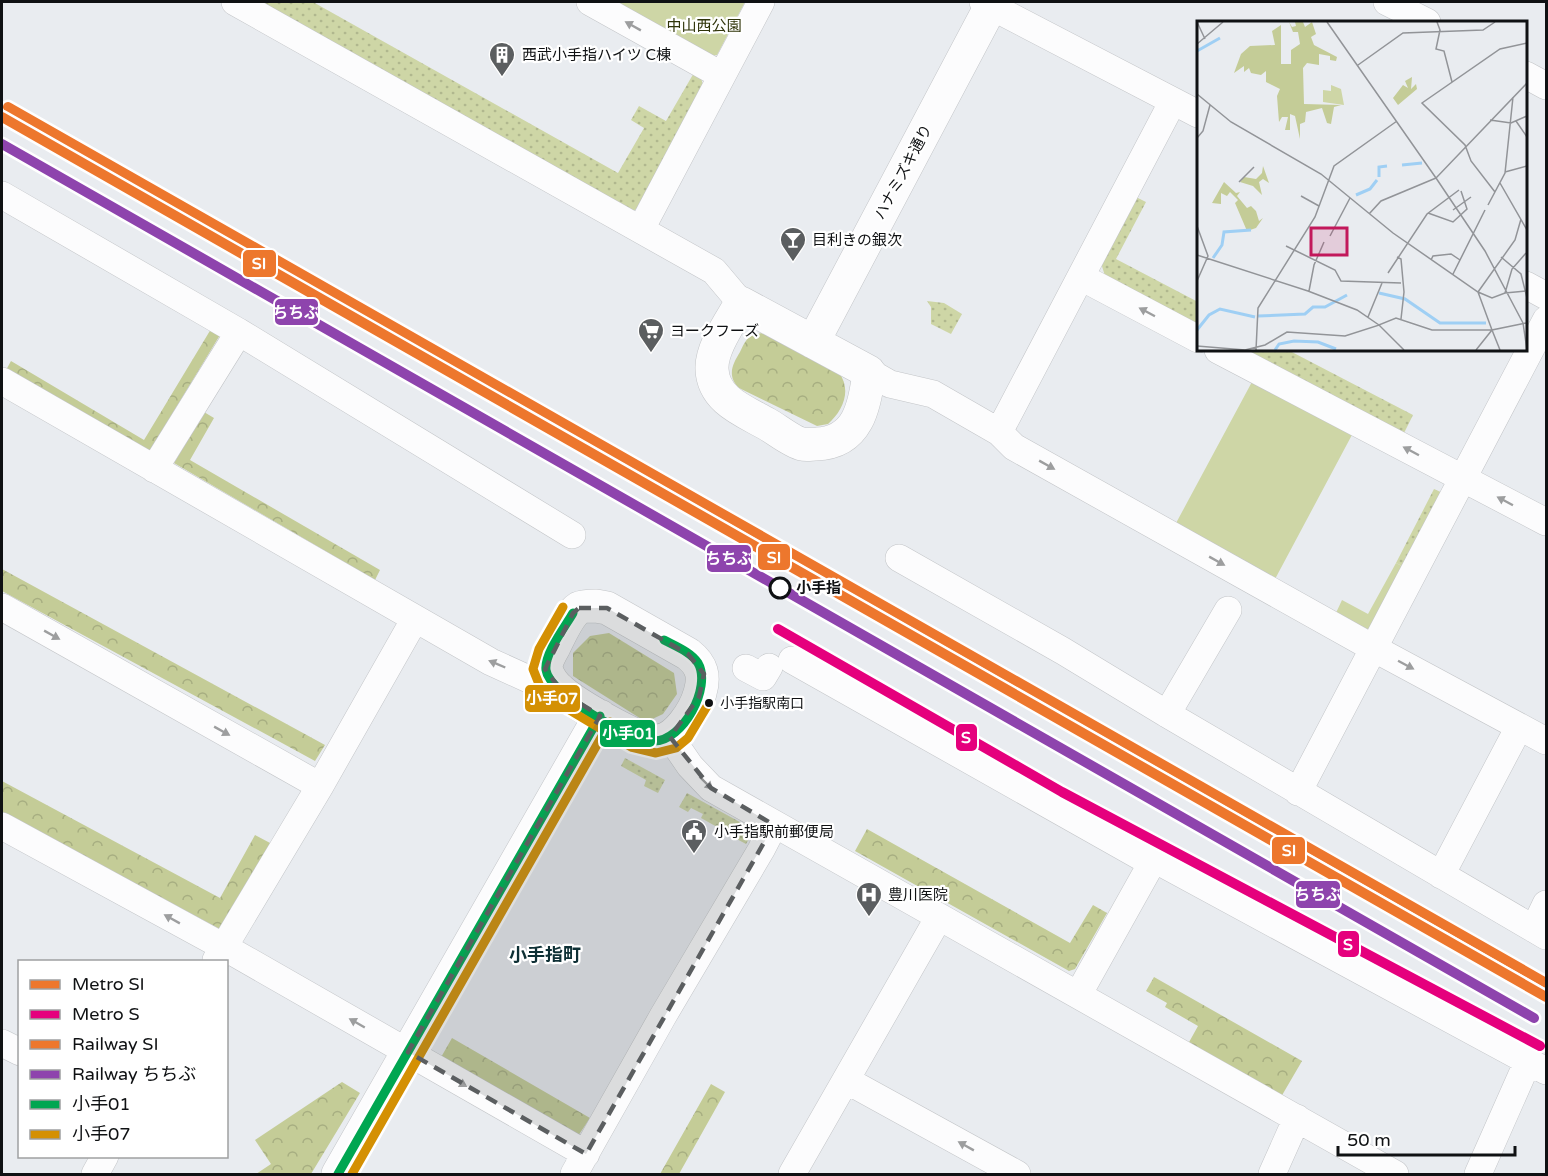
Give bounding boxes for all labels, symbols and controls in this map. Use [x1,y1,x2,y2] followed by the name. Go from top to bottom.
[666,17,742,35] park label: 中山西公園
[625,20,641,31] one-way arrow
[1197,21,1527,351] inset map
[487,40,517,78] building icon: 西武小手指ハイツ C棟
[522,46,671,64] place label: 西武小手指ハイツ C棟
[870,121,936,223] street label: ハナミズキ通り
[778,225,808,263] bar icon: 目利きの銀次
[812,231,902,249] place label: 目利きの銀次
[242,249,277,278] line badge: SI
[252,254,266,274] text: SI
[274,298,319,326] line badge: ちちぶ
[272,303,320,323] text: ちちぶ
[1138,307,1155,317] one-way arrow
[636,316,666,354] supermarket icon: ヨークフーズ
[670,322,759,340] place label: ヨークフーズ
[1403,447,1420,456] one-way arrow
[1039,460,1056,470] one-way arrow
[1496,496,1514,506] one-way arrow
[757,543,791,571] line badge: SI
[706,544,752,573] line badge: ちちぶ
[767,548,781,568] text: SI
[705,549,753,569] text: ちちぶ
[1209,555,1225,566] one-way arrow
[769,577,791,599] marker: 小手指
[796,579,841,597] place label: 小手指
[44,630,61,640] one-way arrow
[488,659,505,668] one-way arrow
[1397,660,1414,670] one-way arrow
[524,684,581,713] line badge: 小手07
[526,689,578,709] text: 小手07
[720,695,804,712] place label: 小手指駅南口
[703,697,715,709] marker: 小手指駅南口
[599,719,656,748] line badge: 小手01
[955,723,978,752] line badge: S
[602,724,654,744] text: 小手01
[214,726,231,736] one-way arrow
[961,728,971,748] text: S
[699,776,714,790] one-way arrow
[679,817,709,855] public building icon: 小手指駅前郵便局
[714,823,834,841] place label: 小手指駅前郵便局
[1271,836,1306,865] line badge: SI
[1282,841,1296,861] text: SI
[854,880,884,918] hospital icon: 豊川医院
[1295,880,1341,909] line badge: ちちぶ
[1294,885,1342,905] text: ちちぶ
[888,886,948,904] place label: 豊川医院
[163,914,180,924] one-way arrow
[1337,930,1360,958] line badge: S
[1343,935,1353,955] text: S
[509,944,581,966] district label: 小手指町
[18,960,228,1158] legend
[72,973,145,995] text: Metro SI
[72,1003,140,1025] text: Metro S
[348,1018,365,1028] one-way arrow
[72,1033,159,1055] text: Railway SI
[72,1063,196,1085] text: Railway ちちぶ
[450,1076,467,1086] one-way arrow
[72,1093,131,1115] text: 小手01
[1338,1119,1515,1157] scale bar
[72,1123,131,1145] text: 小手07
[1347,1129,1391,1151] text: 50 m
[957,1141,974,1151] one-way arrow

